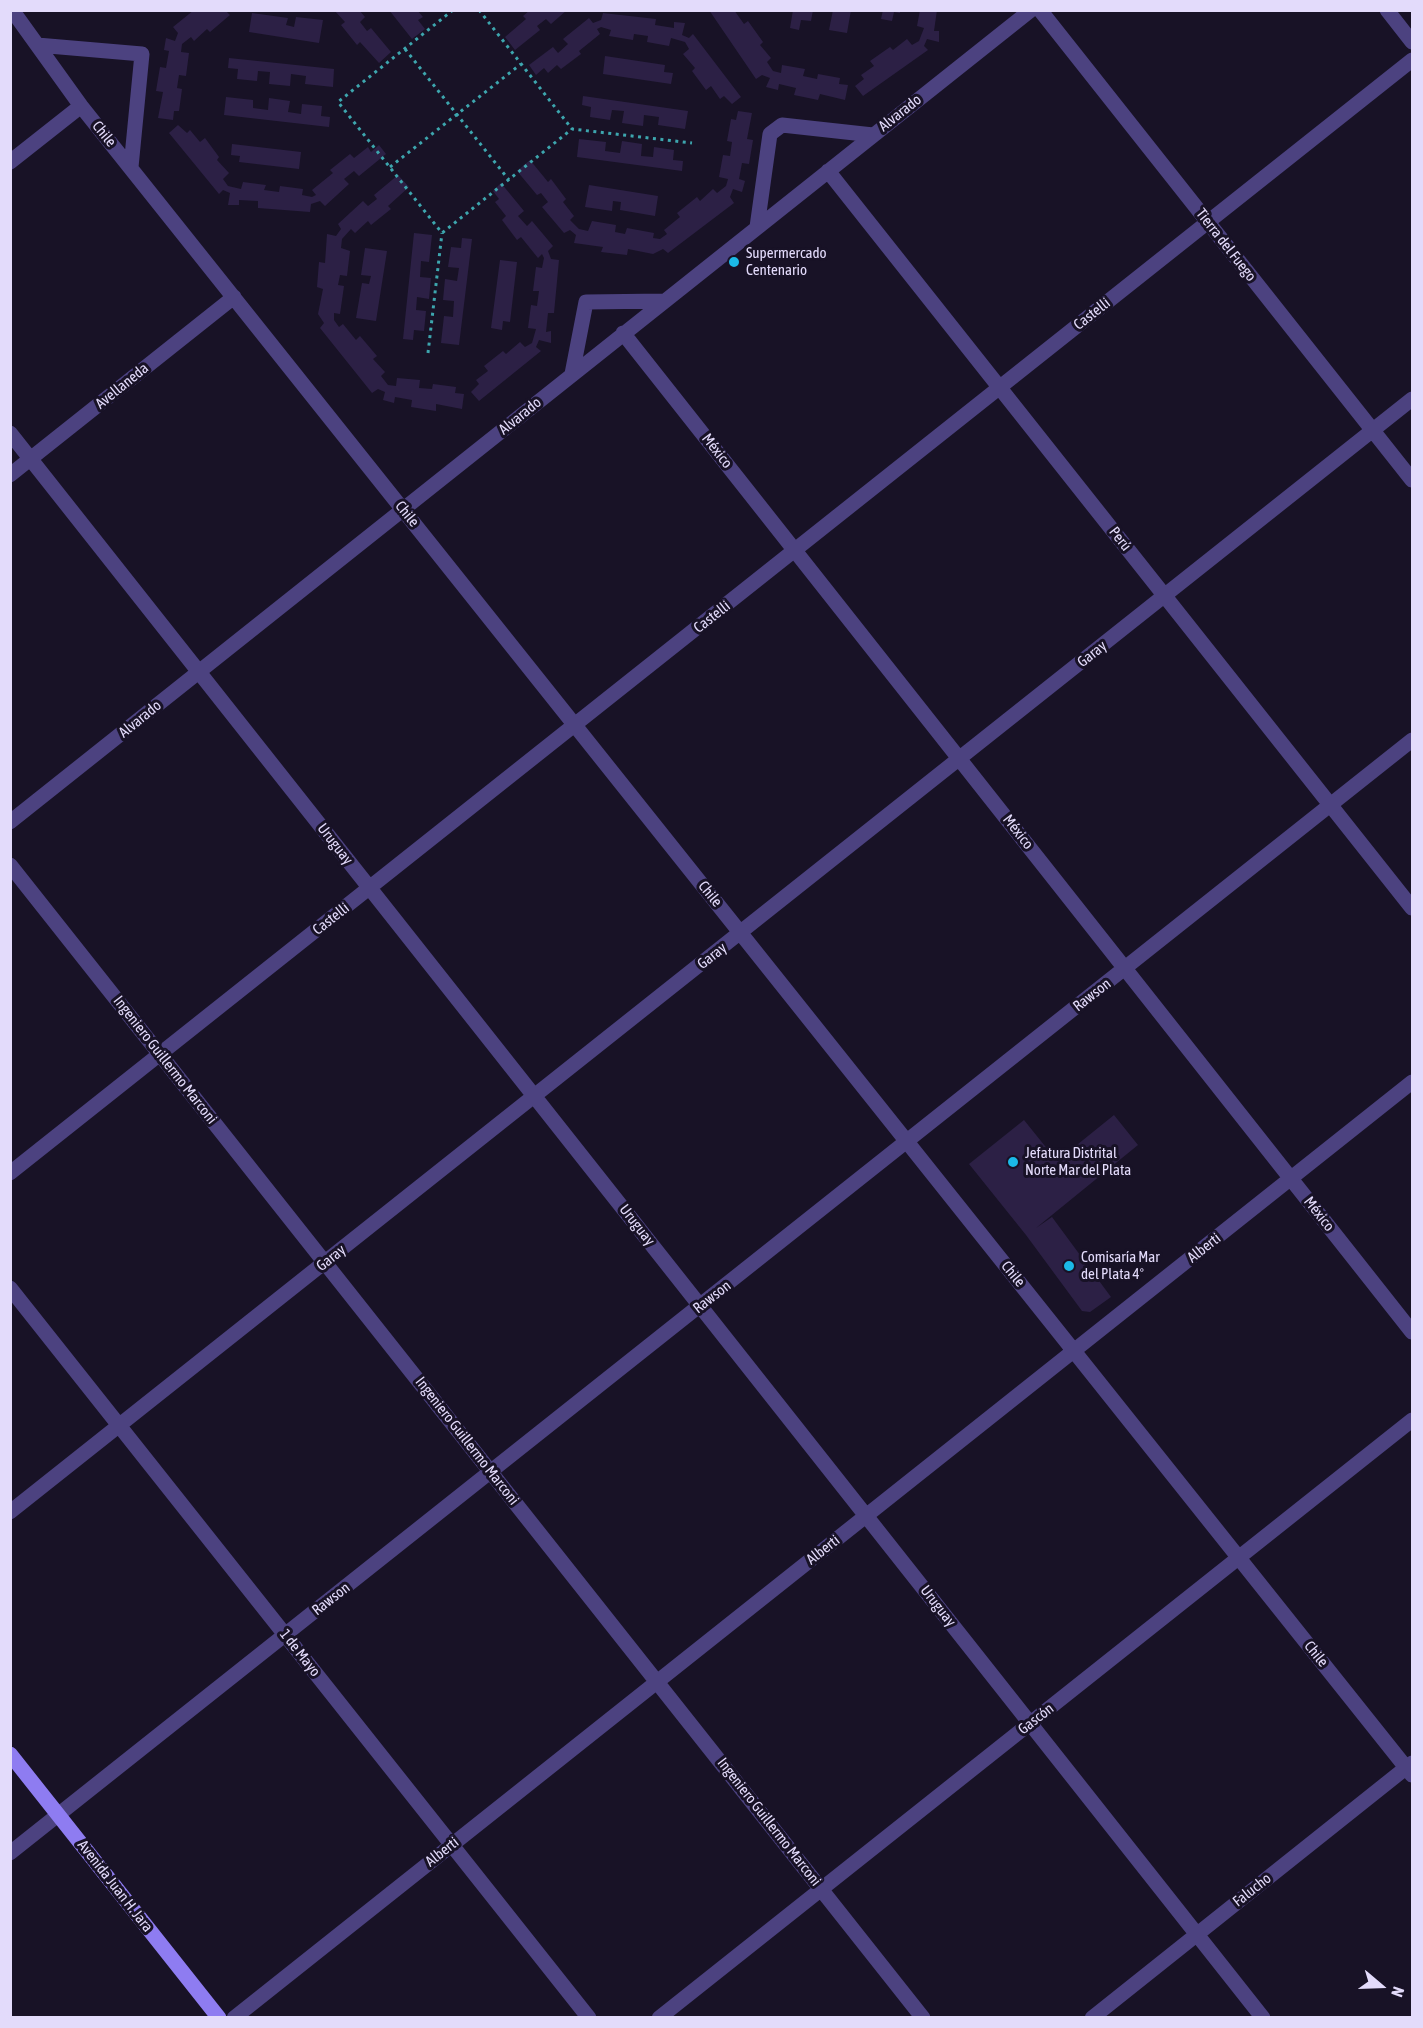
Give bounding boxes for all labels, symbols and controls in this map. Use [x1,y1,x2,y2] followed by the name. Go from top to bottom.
[875,91,925,135] street label: Alvarado
[88,117,120,151] street label: Chile
[1192,205,1260,285] street label: Tierra del Fuego
[746,244,827,279] place label: Supermercado Centenario
[727,255,741,269] marker: Supermercado Centenario
[1070,294,1114,334] street label: Castelli
[92,359,152,413] street label: Avellaneda
[495,393,545,439] street label: Alvarado
[698,430,736,472] street label: México
[391,497,423,531] street label: Chile
[1105,523,1135,555] street label: Perú
[690,597,734,637] street label: Castelli
[1074,637,1110,671] street label: Garay
[115,696,165,742] street label: Alvarado
[999,811,1037,853] street label: México
[313,820,357,868] street label: Uruguay
[694,877,726,911] street label: Chile
[309,899,353,939] street label: Castelli
[694,939,730,973] street label: Garay
[1069,975,1115,1015] street label: Rawson
[109,992,221,1128] street label: Ingeniero Guillermo Marconi
[1025,1144,1131,1179] place label: Jefatura Distrital Norte Mar del Plata
[1006,1155,1020,1169] marker: Jefatura Distrital Norte Mar del Plata
[1300,1193,1338,1235] street label: México
[615,1201,659,1249] street label: Uruguay
[1184,1229,1224,1267] street label: Alberti
[313,1241,349,1275] street label: Garay
[1081,1248,1160,1283] place label: Comisaría Mar del Plata 4°
[997,1257,1029,1291] street label: Chile
[1062,1259,1076,1273] marker: Comisaría Mar del Plata 4°
[689,1277,735,1317] street label: Rawson
[411,1373,523,1509] street label: Ingeniero Guillermo Marconi
[803,1531,843,1569] street label: Alberti
[308,1579,354,1619] street label: Rawson
[916,1582,960,1630] street label: Uruguay
[276,1626,324,1680] street label: 1 de Mayo
[1300,1637,1332,1671] street label: Chile
[1015,1700,1057,1738] street label: Gascón
[713,1754,825,1890] street label: Ingeniero Guillermo Marconi
[422,1833,462,1871] street label: Alberti
[74,1836,156,1936] street label: Avenida Juan H. Jara
[1229,1869,1275,1911] street label: Falucho
[1351,1956,1411,2016] north arrow
[1388,1984,1408,1999] text: N

